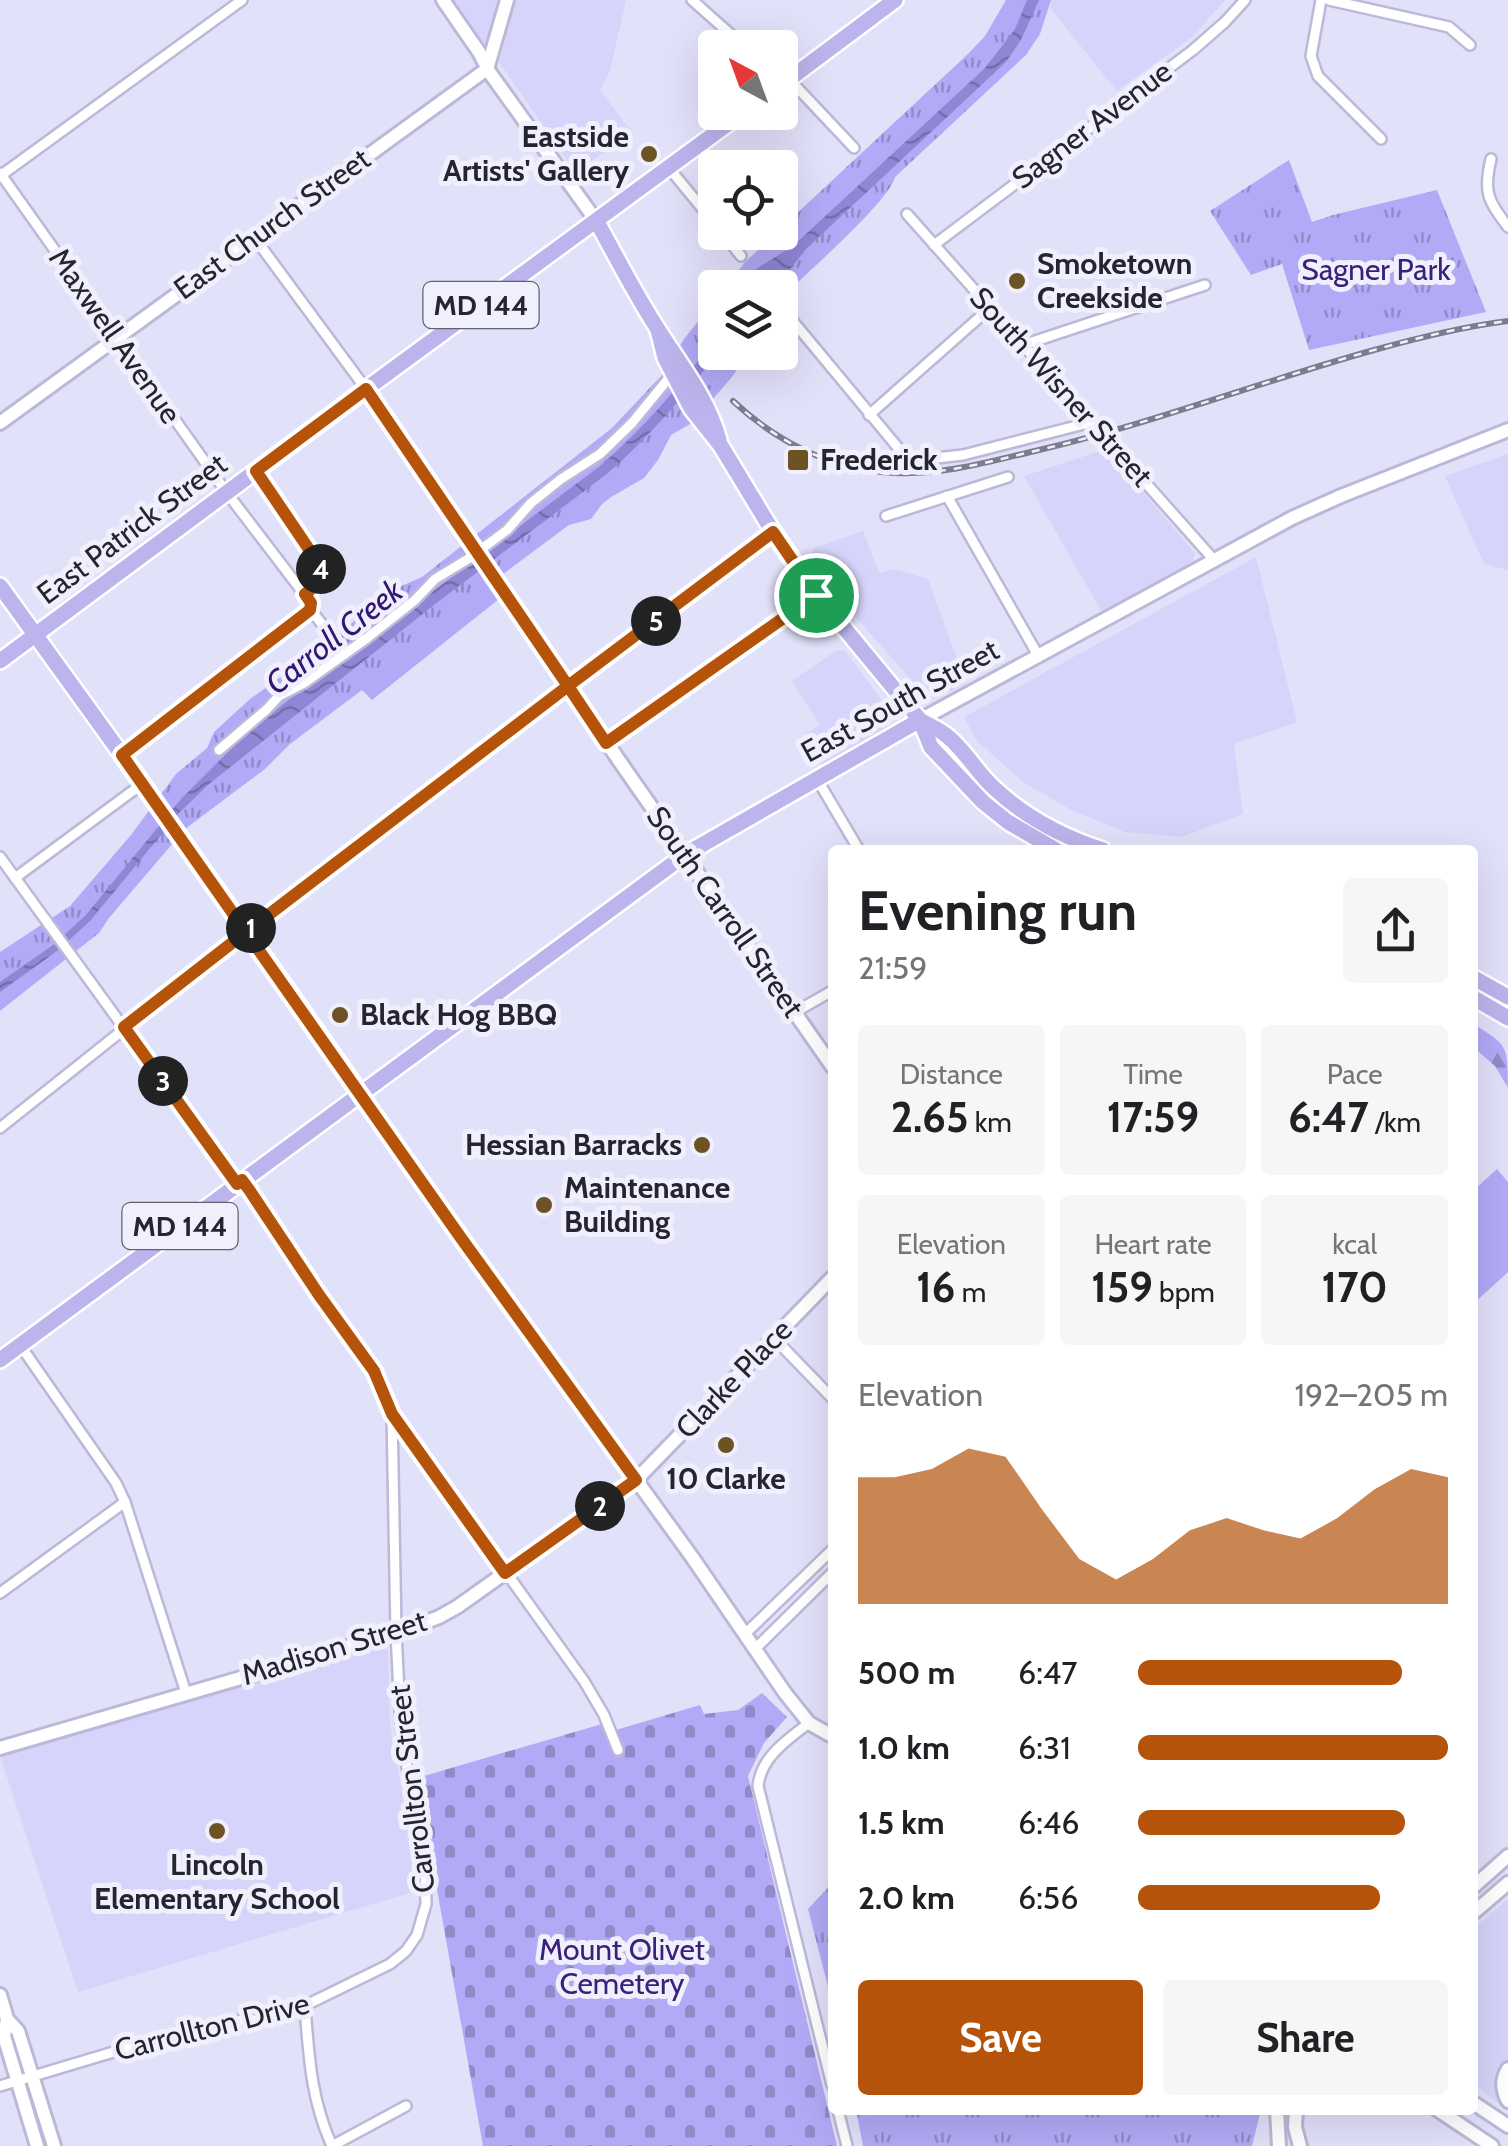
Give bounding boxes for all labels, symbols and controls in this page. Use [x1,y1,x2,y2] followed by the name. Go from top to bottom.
[698,30,798,130] north arrow
[698,30,798,370] map controls
[1005,53,1179,197] street label: Sagner Avenue
[443,118,630,189] place label: Eastside Artists' Gallery
[166,140,377,307] street label: East Church Street
[638,143,660,165] marker: Eastside Artists' Gallery
[698,150,798,250] button: locate
[41,241,190,431] street label: Maxwell Avenue
[1037,245,1192,316] place label: Smoketown Creekside
[1301,251,1451,288] park label: Sagner Park
[698,270,798,370] button: layers
[1006,270,1028,292] marker: Smoketown Creekside
[962,279,1161,494] street label: South Wisner Street
[424,282,538,328] road number: MD 144
[820,441,938,478] place label: Frederick
[30,445,234,612] street label: East Patrick Street
[785,447,811,473] marker: Frederick
[296,544,346,594] pin: 4
[312,552,330,586] text: 4
[774,553,859,638] pin
[789,568,844,623] icon: arrive
[257,570,411,702] water label: Carroll Creek
[631,596,681,646] pin: 5
[648,604,664,638] text: 5
[794,631,1005,770] street label: East South Street
[639,799,812,1024] street label: South Carroll Street
[858,877,1137,944] text: Evening run
[1343,878,1448,983] button: share
[226,903,276,953] pin: 1
[246,911,256,945] text: 1
[858,948,927,987] text: 21:59
[360,996,557,1033] place label: Black Hog BBQ
[329,1004,351,1026] marker: Black Hog BBQ
[138,1056,188,1106] pin: 3
[900,1057,1003,1091] text: Distance
[1123,1057,1183,1091] text: Time
[1327,1057,1383,1091] text: Pace
[155,1064,171,1098] text: 3
[891,1091,968,1143] text: 2.65
[1107,1091,1199,1143] text: 17:59
[1288,1091,1369,1143] text: 6:47
[968,1105,1012,1139] text: km
[1369,1105,1421,1139] text: /km
[465,1126,682,1163] place label: Hessian Barracks
[691,1134,713,1156] marker: Hessian Barracks
[564,1169,730,1240] place label: Maintenance Building
[533,1194,555,1216] marker: Maintenance Building
[122,1203,238,1249] road number: MD 144
[897,1227,1006,1261] text: Elevation
[1094,1227,1212,1261] text: Heart rate
[1332,1227,1377,1261] text: kcal
[916,1261,955,1313] text: 16
[1091,1261,1153,1313] text: 159
[1322,1261,1388,1313] text: 170
[955,1275,986,1309] text: m
[1153,1275,1215,1309] text: bpm
[668,1311,800,1446] street label: Clarke Place
[858,1375,983,1414] text: Elevation
[1295,1375,1448,1414] text: 192–205 m
[715,1434,737,1456] marker: 10 Clarke
[666,1460,786,1497] place label: 10 Clarke
[575,1481,625,1531] pin: 2
[593,1489,607,1523] text: 2
[237,1602,431,1693] street label: Madison Street
[858,1653,955,1692] text: 500 m
[1018,1653,1077,1692] text: 6:47
[380,1683,443,1895] street label: Carrollton Street
[858,1728,950,1767] text: 1.0 km
[1018,1728,1071,1767] text: 6:31
[858,1803,945,1842] text: 1.5 km
[1018,1803,1080,1842] text: 6:46
[206,1820,228,1842] marker: Lincoln Elementary School
[94,1846,340,1917] place label: Lincoln Elementary School
[858,1878,955,1917] text: 2.0 km
[1018,1878,1078,1917] text: 6:56
[539,1931,705,2002] park label: Mount Olivet Cemetery
[858,1980,1143,2095] button: Save
[1163,1980,1448,2095] button: Share
[111,1984,313,2069] street label: Carrollton Drive

